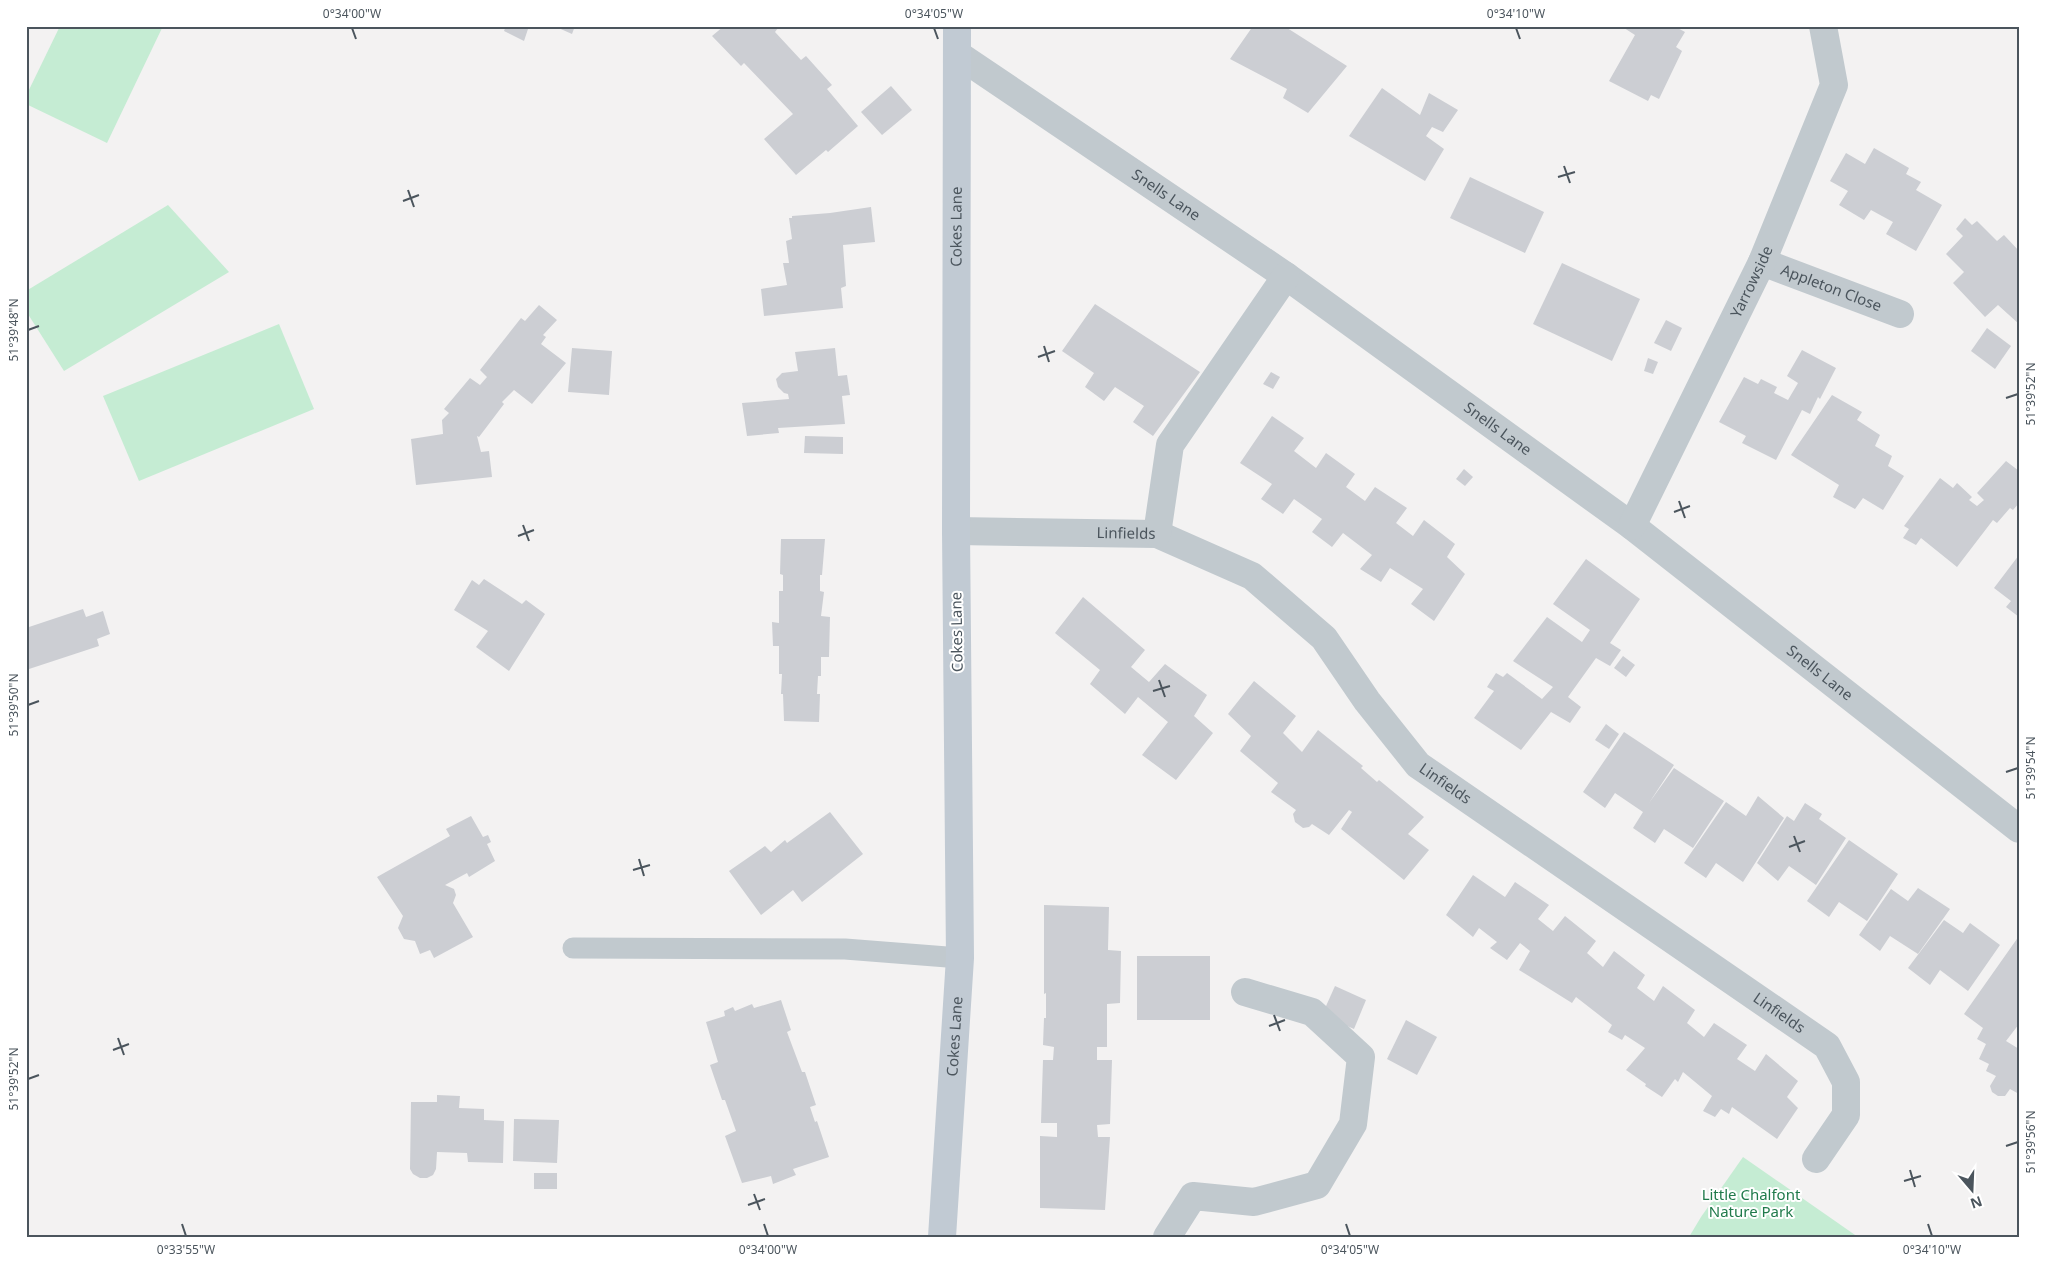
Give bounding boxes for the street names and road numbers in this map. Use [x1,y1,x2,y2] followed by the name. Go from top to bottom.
[1128,164,1205,224] street label: Snells Lane
[946,186,966,267] street label: Cokes Lane
[1725,243,1777,321] street label: Yarrowside
[1778,259,1885,315] street label: Appleton Close
[1460,397,1536,459] street label: Snells Lane
[1096,522,1156,543] street label: Linfields
[945,592,967,672] street label: Cokes Lane
[1783,640,1857,704] street label: Snells Lane
[1416,758,1476,808] street label: Linfields
[1750,987,1809,1037] street label: Linfields
[941,996,967,1077] street label: Cokes Lane

